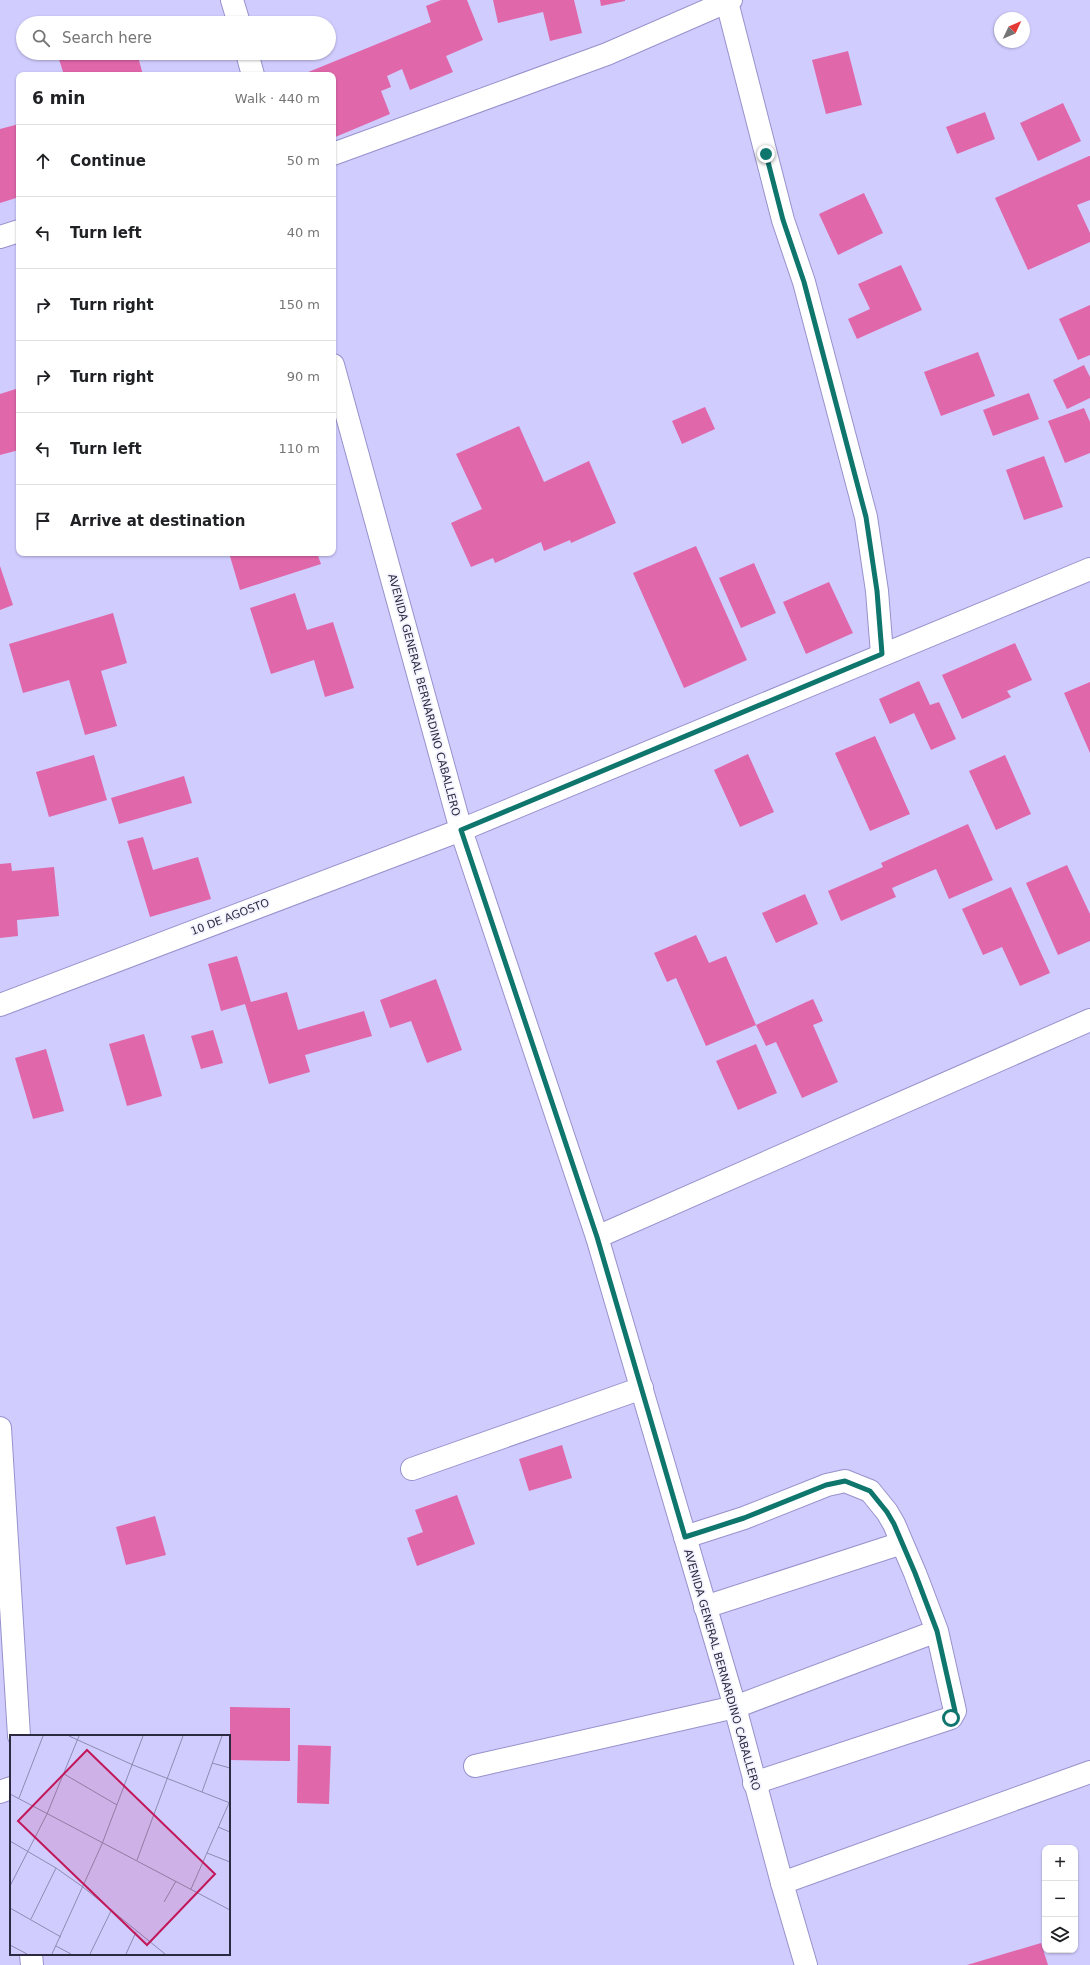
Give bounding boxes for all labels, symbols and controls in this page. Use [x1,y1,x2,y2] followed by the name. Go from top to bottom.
[994,12,1030,48] north arrow
[16,16,336,60] search box
[30,27,52,49] icon: search
[62,29,152,47] text: Search here
[32,88,85,108] text: 6 min
[235,91,320,106] text: Walk · 440 m
[757,145,775,163] route end
[32,150,54,172] icon: ahead
[70,152,146,170] text: Continue
[287,153,320,168] text: 50 m
[32,222,54,244] icon: left
[70,224,142,242] text: Turn left
[287,225,320,240] text: 40 m
[32,294,54,316] icon: right
[70,296,154,314] text: Turn right
[278,297,320,312] text: 150 m
[32,366,54,388] icon: right
[70,368,154,386] text: Turn right
[287,369,320,384] text: 90 m
[32,438,54,460] icon: left
[70,440,142,458] text: Turn left
[278,441,320,456] text: 110 m
[32,510,54,532] icon: arrive
[70,512,245,530] text: Arrive at destination
[385,572,463,818] street label: AVENIDA GENERAL BERNARDINO CABALLERO
[189,896,272,938] street label: 10 DE AGOSTO
[681,1548,763,1793] street label: AVENIDA GENERAL BERNARDINO CABALLERO
[942,1709,960,1727] route start
[10,1735,230,1955] inset map
[1042,1845,1078,1953] map controls
[1042,1845,1078,1881] button: +
[1042,1881,1078,1917] button: −
[1042,1917,1078,1953] button: layers

